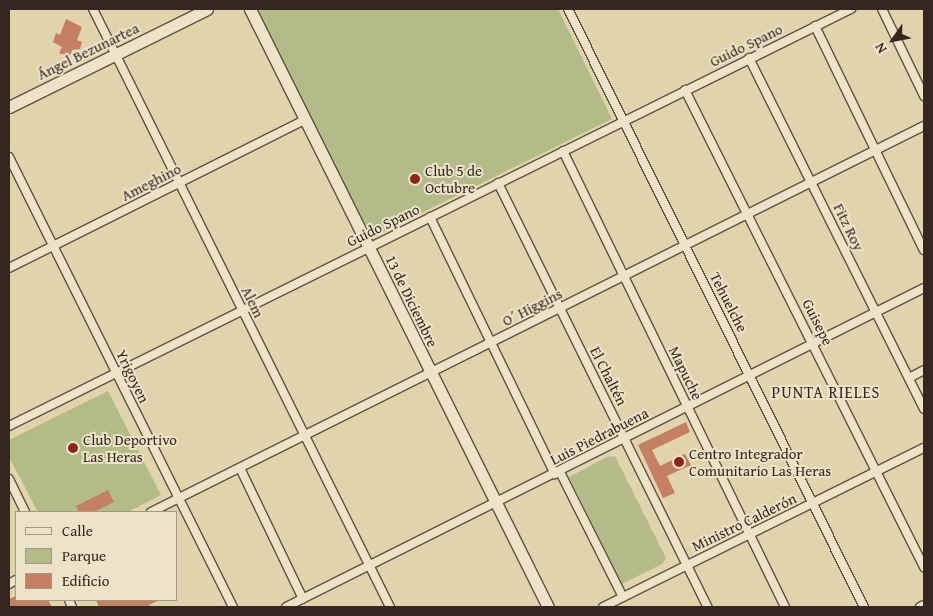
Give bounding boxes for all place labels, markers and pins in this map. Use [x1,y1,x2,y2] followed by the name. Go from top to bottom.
[425,161,482,196] place label: Club 5 de Octubre
[409,173,421,185] marker: Club 5 de Octubre
[83,430,177,465] place label: Club Deportivo Las Heras
[67,442,79,454] marker: Club Deportivo Las Heras
[689,444,831,479] place label: Centro Integrador Comunitario Las Heras
[673,456,685,468] marker: Centro Integrador Comunitario Las Heras

